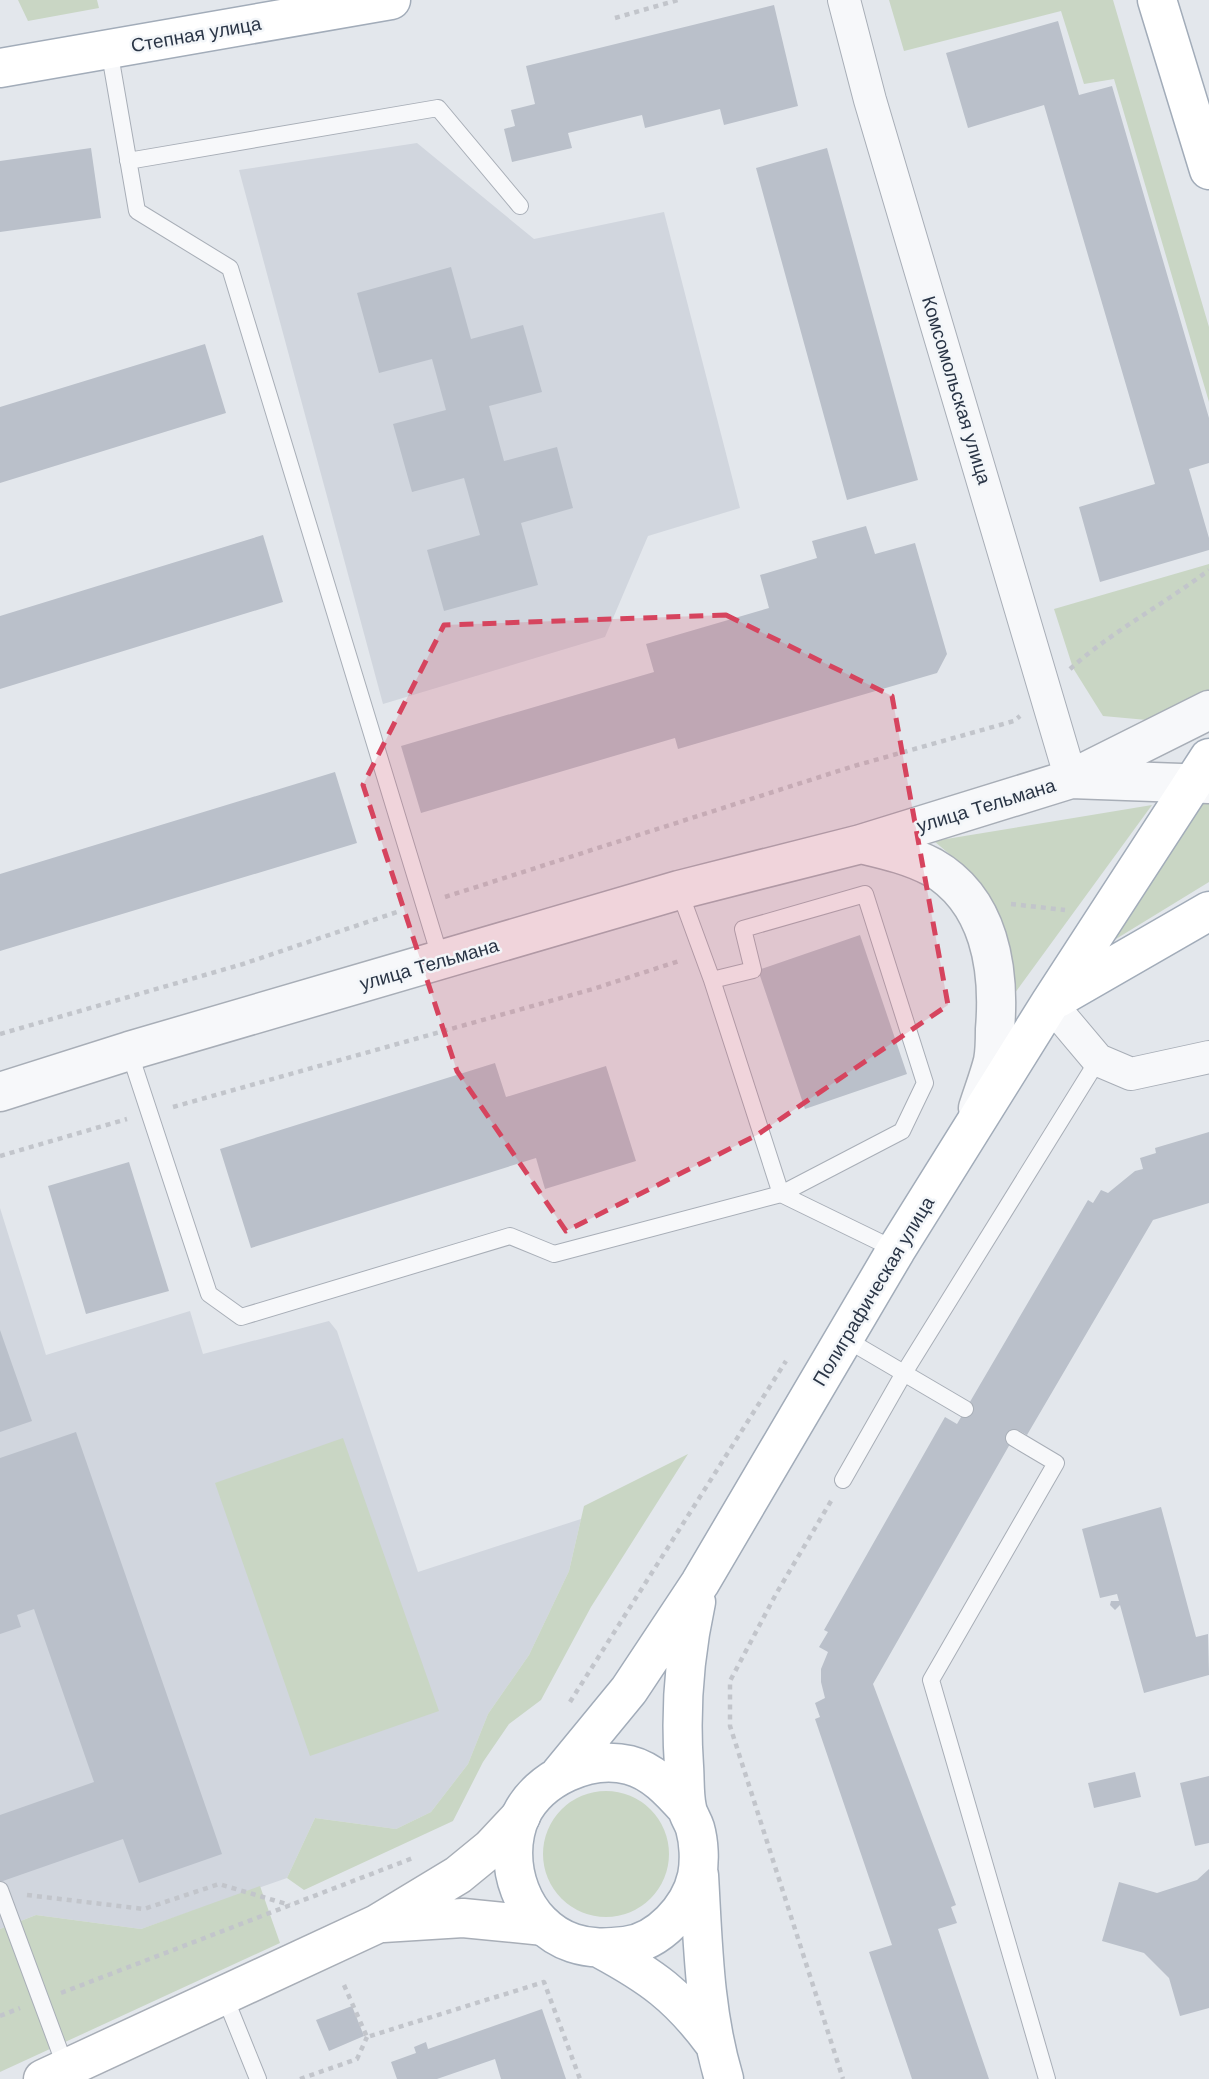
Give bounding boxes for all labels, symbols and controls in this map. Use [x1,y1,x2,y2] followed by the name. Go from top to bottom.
[129,13,263,56] street label: Степная улица
[918,293,995,487] street label: Комсомольская улица
[914,774,1058,837] street label: улица Тельмана
[357,934,501,994] street label: улица Тельмана
[809,1193,938,1390] street label: Полиграфическая улица

